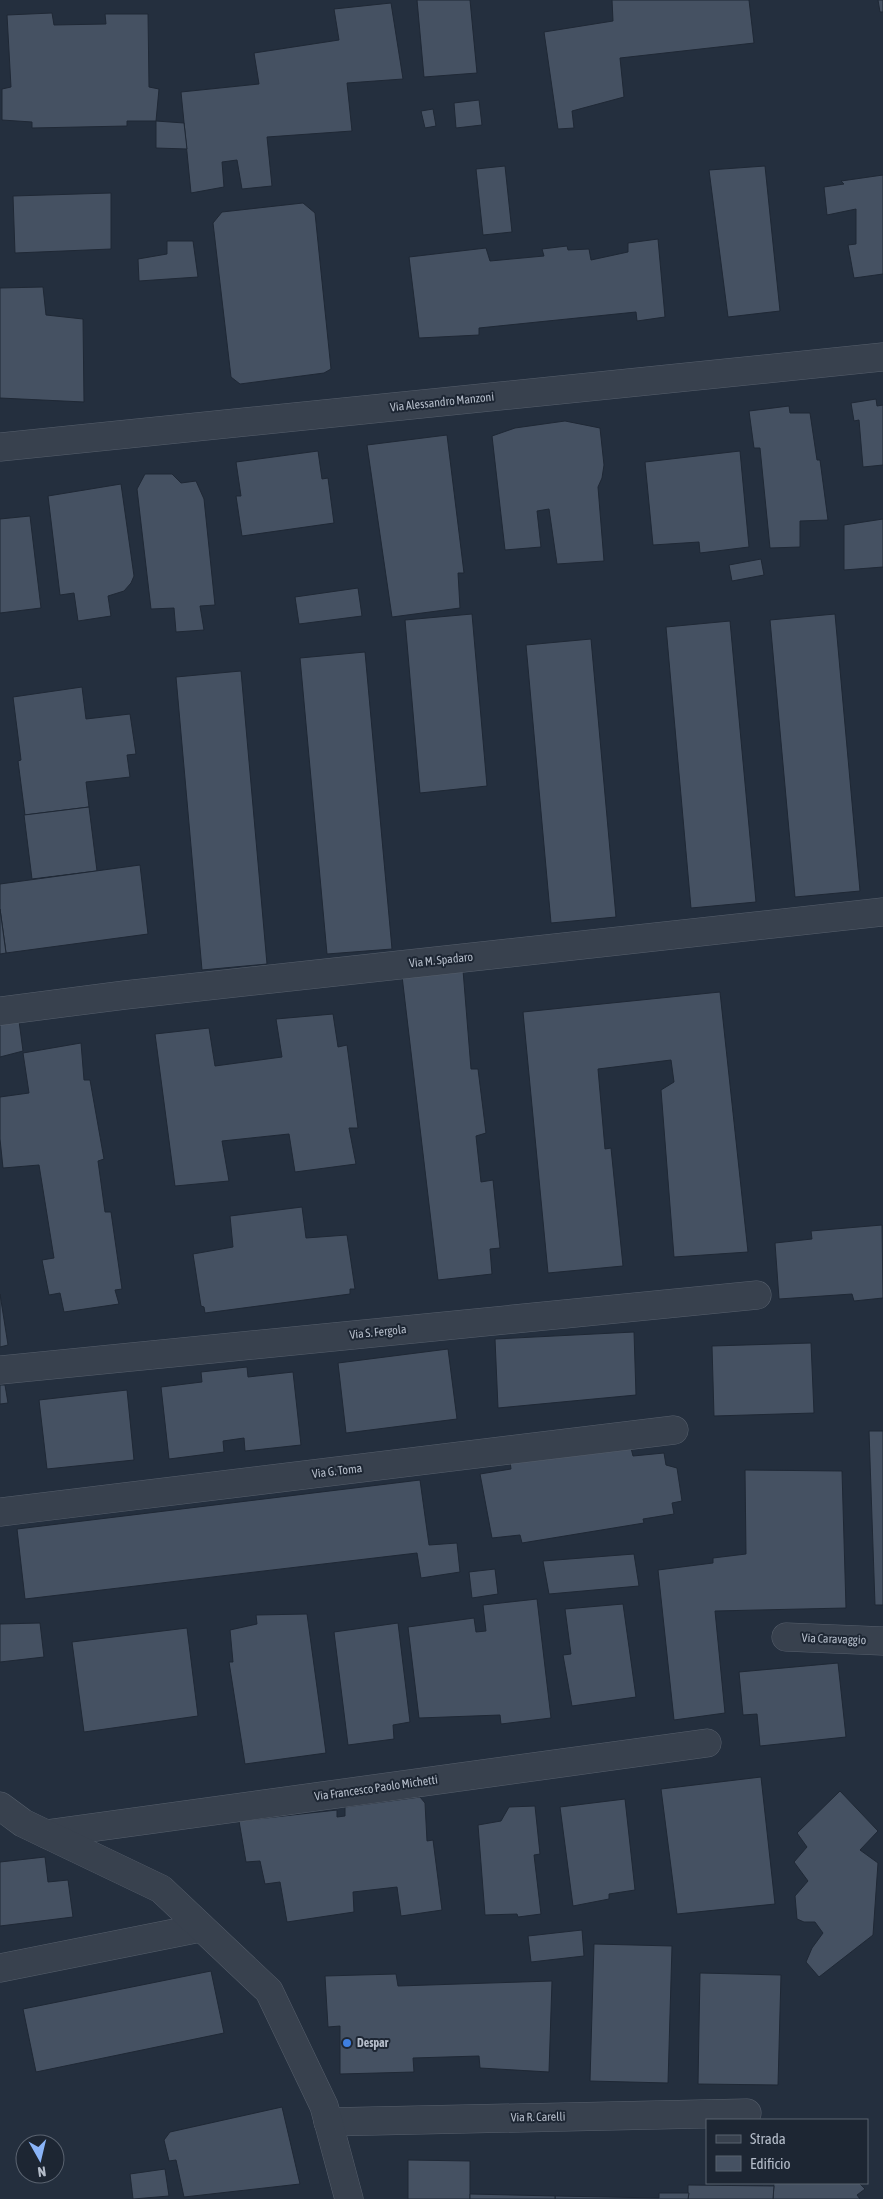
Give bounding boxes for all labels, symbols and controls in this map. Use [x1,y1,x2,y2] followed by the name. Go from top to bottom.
[389,390,495,414] street label: Via Alessandro Manzoni
[408,950,474,970] street label: Via M. Spadaro
[349,1322,407,1342] street label: Via S. Fergola
[311,1461,363,1481] street label: Via G. Toma
[801,1631,867,1647] street label: Via Caravaggio
[313,1772,439,1804] street label: Via Francesco Paolo Michetti
[357,2036,389,2050] place label: Despar
[341,2037,353,2049] marker: Despar
[511,2110,565,2124] street label: Via R. Carelli
[706,2119,868,2184] legend
[750,2130,786,2147] text: Strada
[15,2134,65,2184] north arrow
[750,2155,791,2172] text: Edificio
[37,2163,47,2180] text: N

